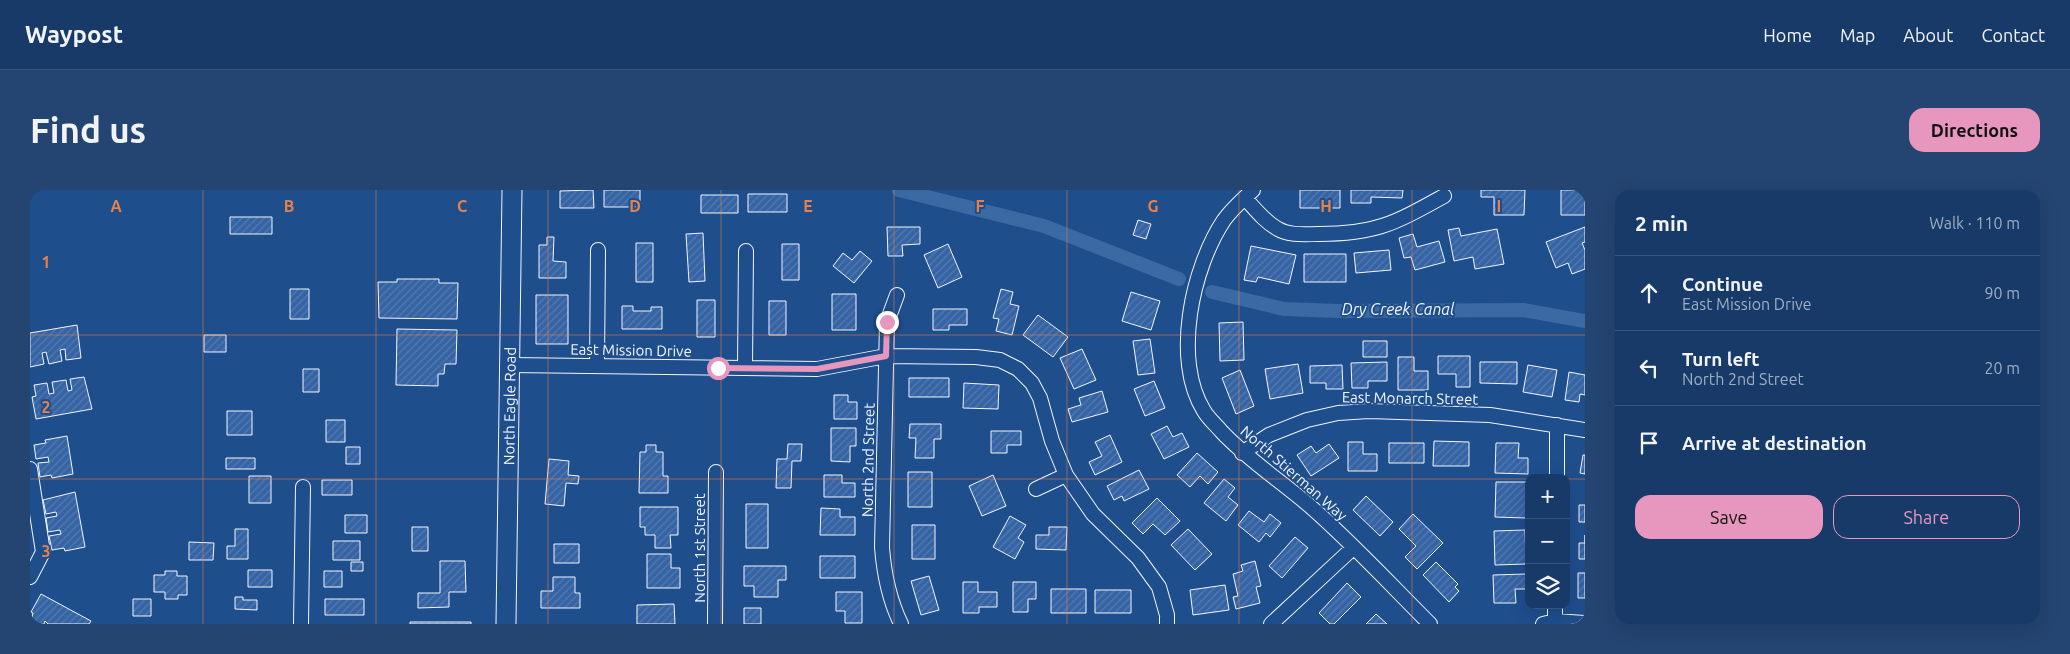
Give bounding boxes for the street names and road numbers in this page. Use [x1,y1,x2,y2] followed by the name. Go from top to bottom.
[570,340,692,360] street label: East Mission Drive
[500,347,518,465] street label: North Eagle Road
[1342,388,1479,408] street label: East Monarch Street
[859,403,877,517] street label: North 2nd Street
[1237,422,1351,524] street label: North Stierman Way
[691,493,708,603] street label: North 1st Street

